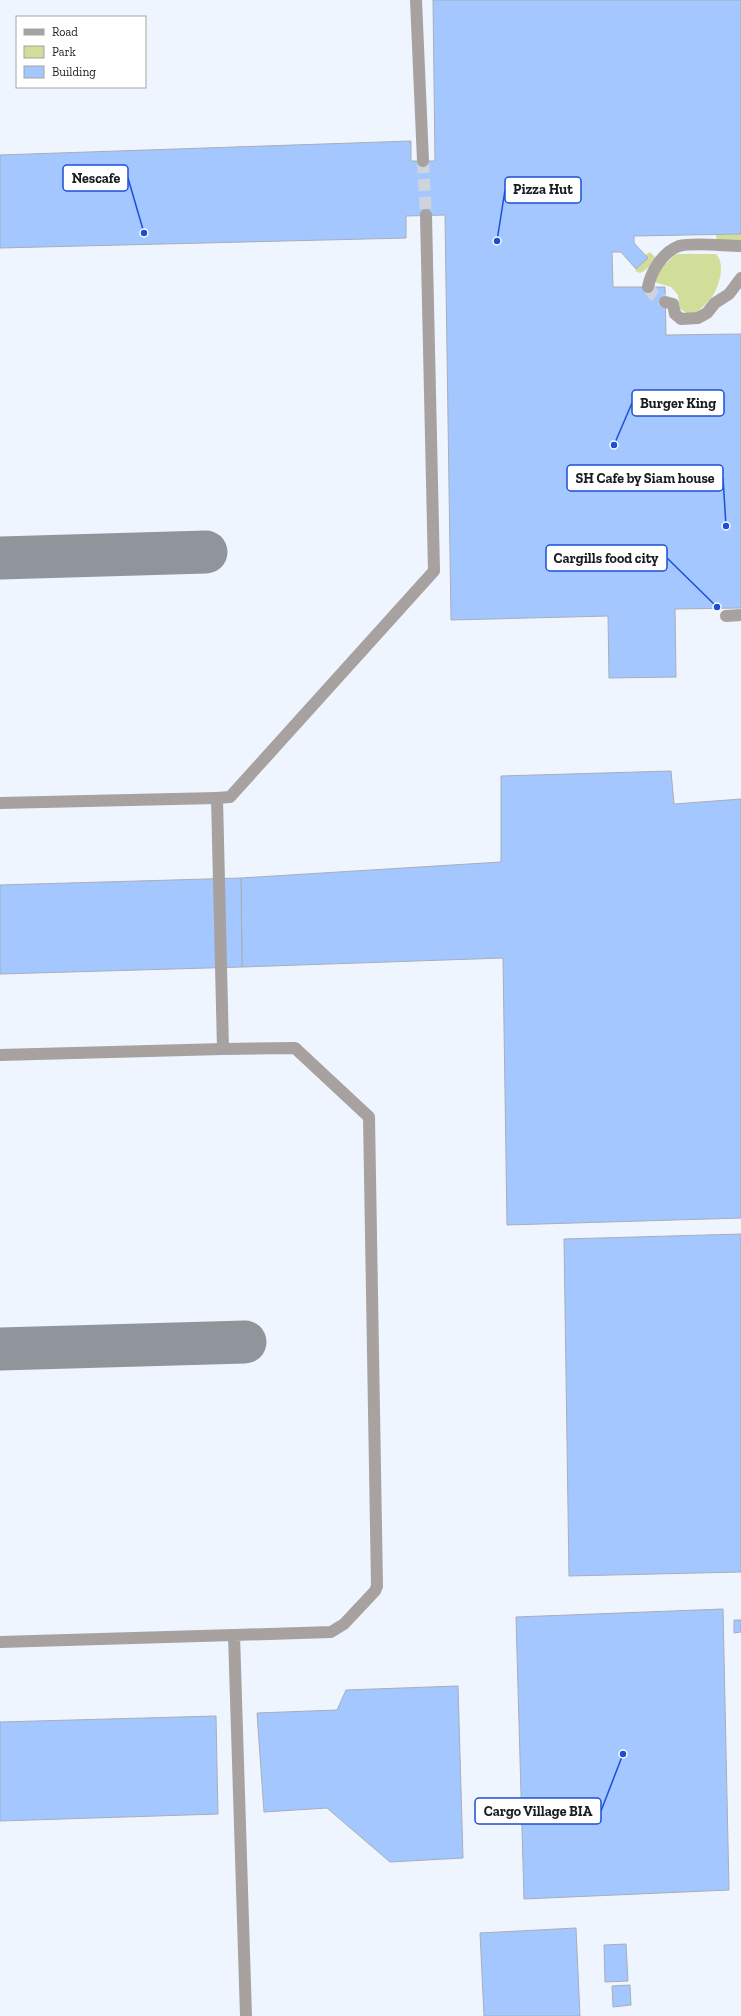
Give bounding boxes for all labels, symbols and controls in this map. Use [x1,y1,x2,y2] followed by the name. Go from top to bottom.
[16,16,146,88] legend
[52,25,78,39] text: Road
[52,45,77,59] text: Park
[52,65,96,79] text: Building
[63,165,128,191] callout: Nescafe
[72,170,121,187] text: Nescafe
[505,177,581,203] callout: Pizza Hut
[513,181,573,198] text: Pizza Hut
[632,390,724,416] callout: Burger King
[640,395,716,412] text: Burger King
[567,465,723,491] callout: SH Cafe by Siam house
[575,470,715,487] text: SH Cafe by Siam house
[546,545,667,571] callout: Cargills food city
[553,550,659,567] text: Cargills food city
[475,1798,601,1824] callout: Cargo Village BIA
[484,1803,593,1820] text: Cargo Village BIA

